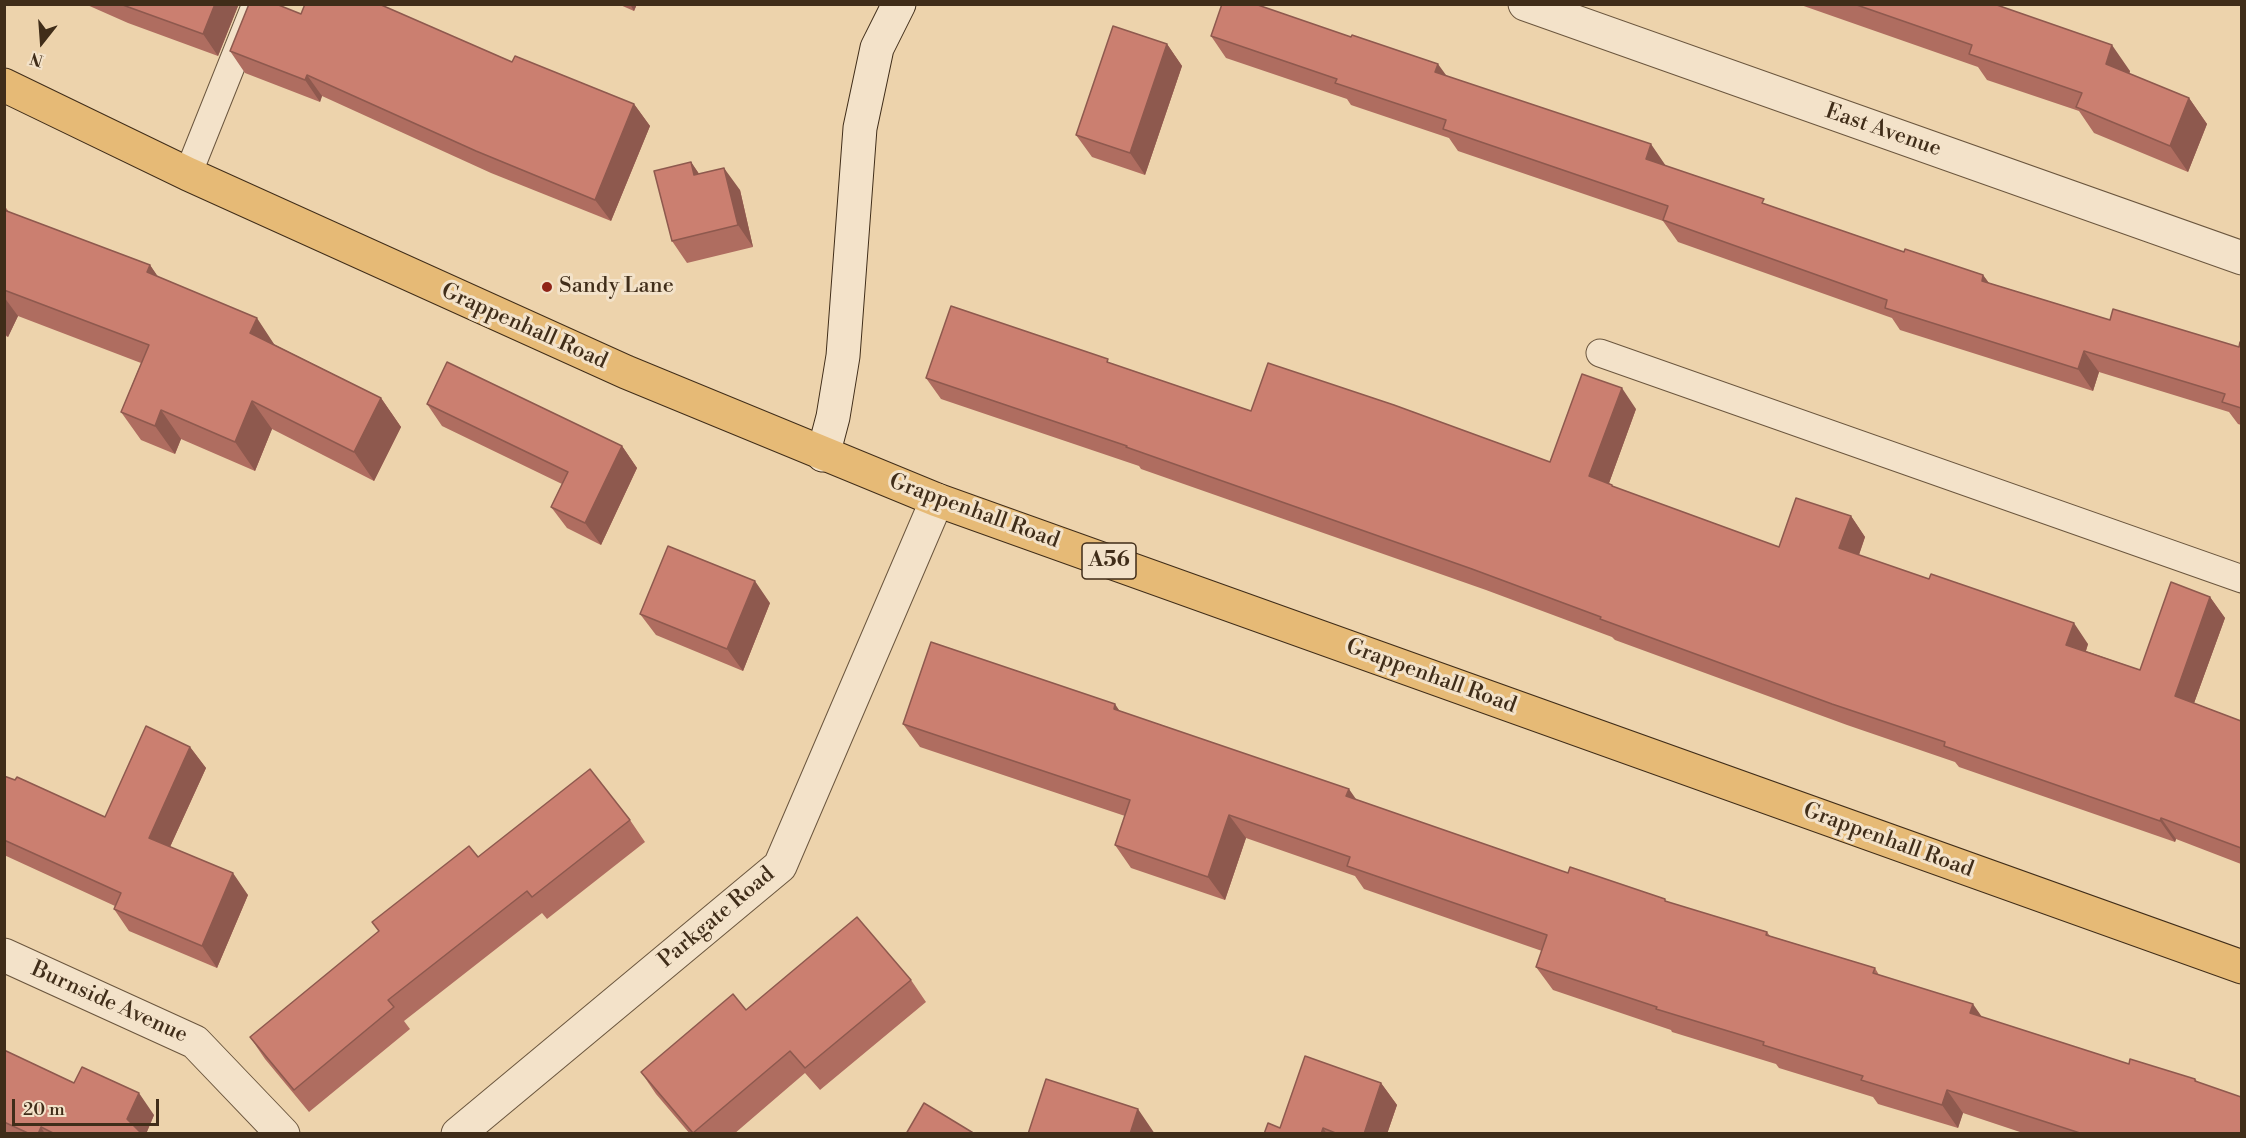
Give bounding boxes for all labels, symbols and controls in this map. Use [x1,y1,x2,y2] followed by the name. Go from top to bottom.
[12,12,72,72] north arrow
[28,48,46,71] text: N
[1822,99,1944,163] street label: East Avenue
[559,274,674,300] place label: Sandy Lane
[437,278,611,376] street label: Grappenhall Road
[540,280,554,294] marker: Sandy Lane
[885,469,1063,555] street label: Grappenhall Road
[1082,543,1136,579] road number: A56
[1342,634,1520,720] street label: Grappenhall Road
[1799,798,1977,884] street label: Grappenhall Road
[654,862,780,974] street label: Parkgate Road
[27,957,191,1049] street label: Burnside Avenue
[15,1087,162,1125] scale bar
[23,1098,65,1121] text: 20 m

